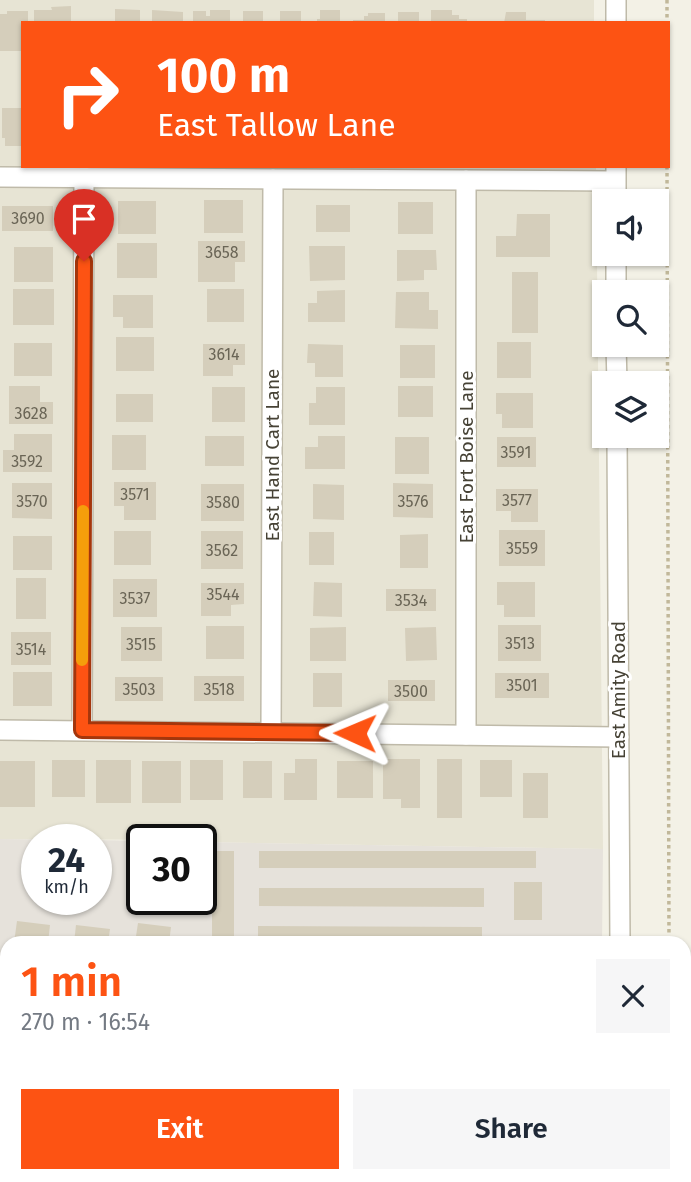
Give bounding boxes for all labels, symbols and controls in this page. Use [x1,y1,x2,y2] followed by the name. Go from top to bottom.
[157,46,290,105] text: 100 m
[42,49,133,140] icon: right
[157,106,396,144] text: East Tallow Lane
[54,189,114,261] pin
[592,189,669,448] map controls
[592,189,669,266] button: sound
[65,200,103,238] icon: arrive
[11,209,45,228] house number: 3690
[205,243,239,262] house number: 3658
[592,280,669,357] button: search
[208,345,240,364] house number: 3614
[261,369,284,541] street label: East Hand Cart Lane
[455,370,478,544] street label: East Fort Boise Lane
[592,371,669,448] button: layers
[14,404,48,423] house number: 3628
[501,443,531,462] house number: 3591
[11,452,43,471] house number: 3592
[120,485,150,504] house number: 3571
[502,491,532,510] house number: 3577
[16,492,48,511] house number: 3570
[398,492,428,511] house number: 3576
[206,493,240,512] house number: 3580
[506,539,538,558] house number: 3559
[206,541,238,560] house number: 3562
[206,585,240,604] house number: 3544
[120,589,150,608] house number: 3537
[395,591,428,610] house number: 3534
[607,621,630,759] street label: East Amity Road
[505,634,535,653] house number: 3513
[126,635,156,654] house number: 3515
[16,640,47,659] house number: 3514
[506,676,538,695] house number: 3501
[123,680,155,699] house number: 3503
[204,680,235,699] house number: 3518
[394,682,428,701] house number: 3500
[318,696,392,770] position arrow
[126,824,217,915] speed limit sign: 30
[48,839,85,881] text: 24
[44,876,89,898] text: km/h
[21,957,122,1007] text: 1 min
[596,959,670,1033] button: close
[21,1008,150,1036] text: 270 m · 16:54
[21,1089,339,1169] button: Exit
[353,1089,670,1169] button: Share

